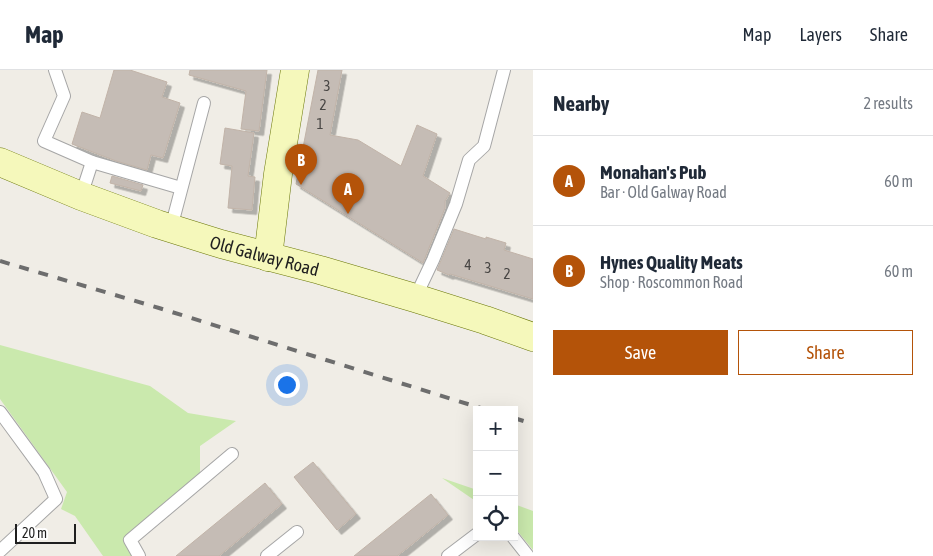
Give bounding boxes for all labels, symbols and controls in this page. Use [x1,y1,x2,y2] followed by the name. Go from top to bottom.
[25,21,64,48] text: Map
[742,24,771,45] text: Map
[799,24,842,45] text: Layers
[870,24,908,45] text: Share
[323,77,331,94] house number: 3
[553,91,609,115] text: Nearby
[863,94,913,112] text: 2 results
[319,96,327,113] house number: 2
[316,115,324,132] house number: 1
[285,144,317,185] pin: B
[600,161,707,183] text: Monahan's Pub
[565,172,573,190] text: A
[884,172,913,190] text: 60 m
[332,173,364,214] pin: A
[600,183,727,201] text: Bar · Old Galway Road
[208,231,321,280] street label: Old Galway Road
[600,251,743,273] text: Hynes Quality Meats
[464,256,472,273] house number: 4
[484,259,492,276] house number: 3
[565,262,573,280] text: B
[884,262,913,280] text: 60 m
[503,265,511,282] house number: 2
[600,273,743,291] text: Shop · Roscommon Road
[553,330,728,375] button: Save
[738,330,913,375] button: Share
[274,372,300,398] your location
[473,406,518,541] map controls
[473,406,518,451] button: +
[473,451,518,496] button: −
[473,496,518,541] button: locate
[15,521,76,544] scale bar
[22,525,47,541] text: 20 m

